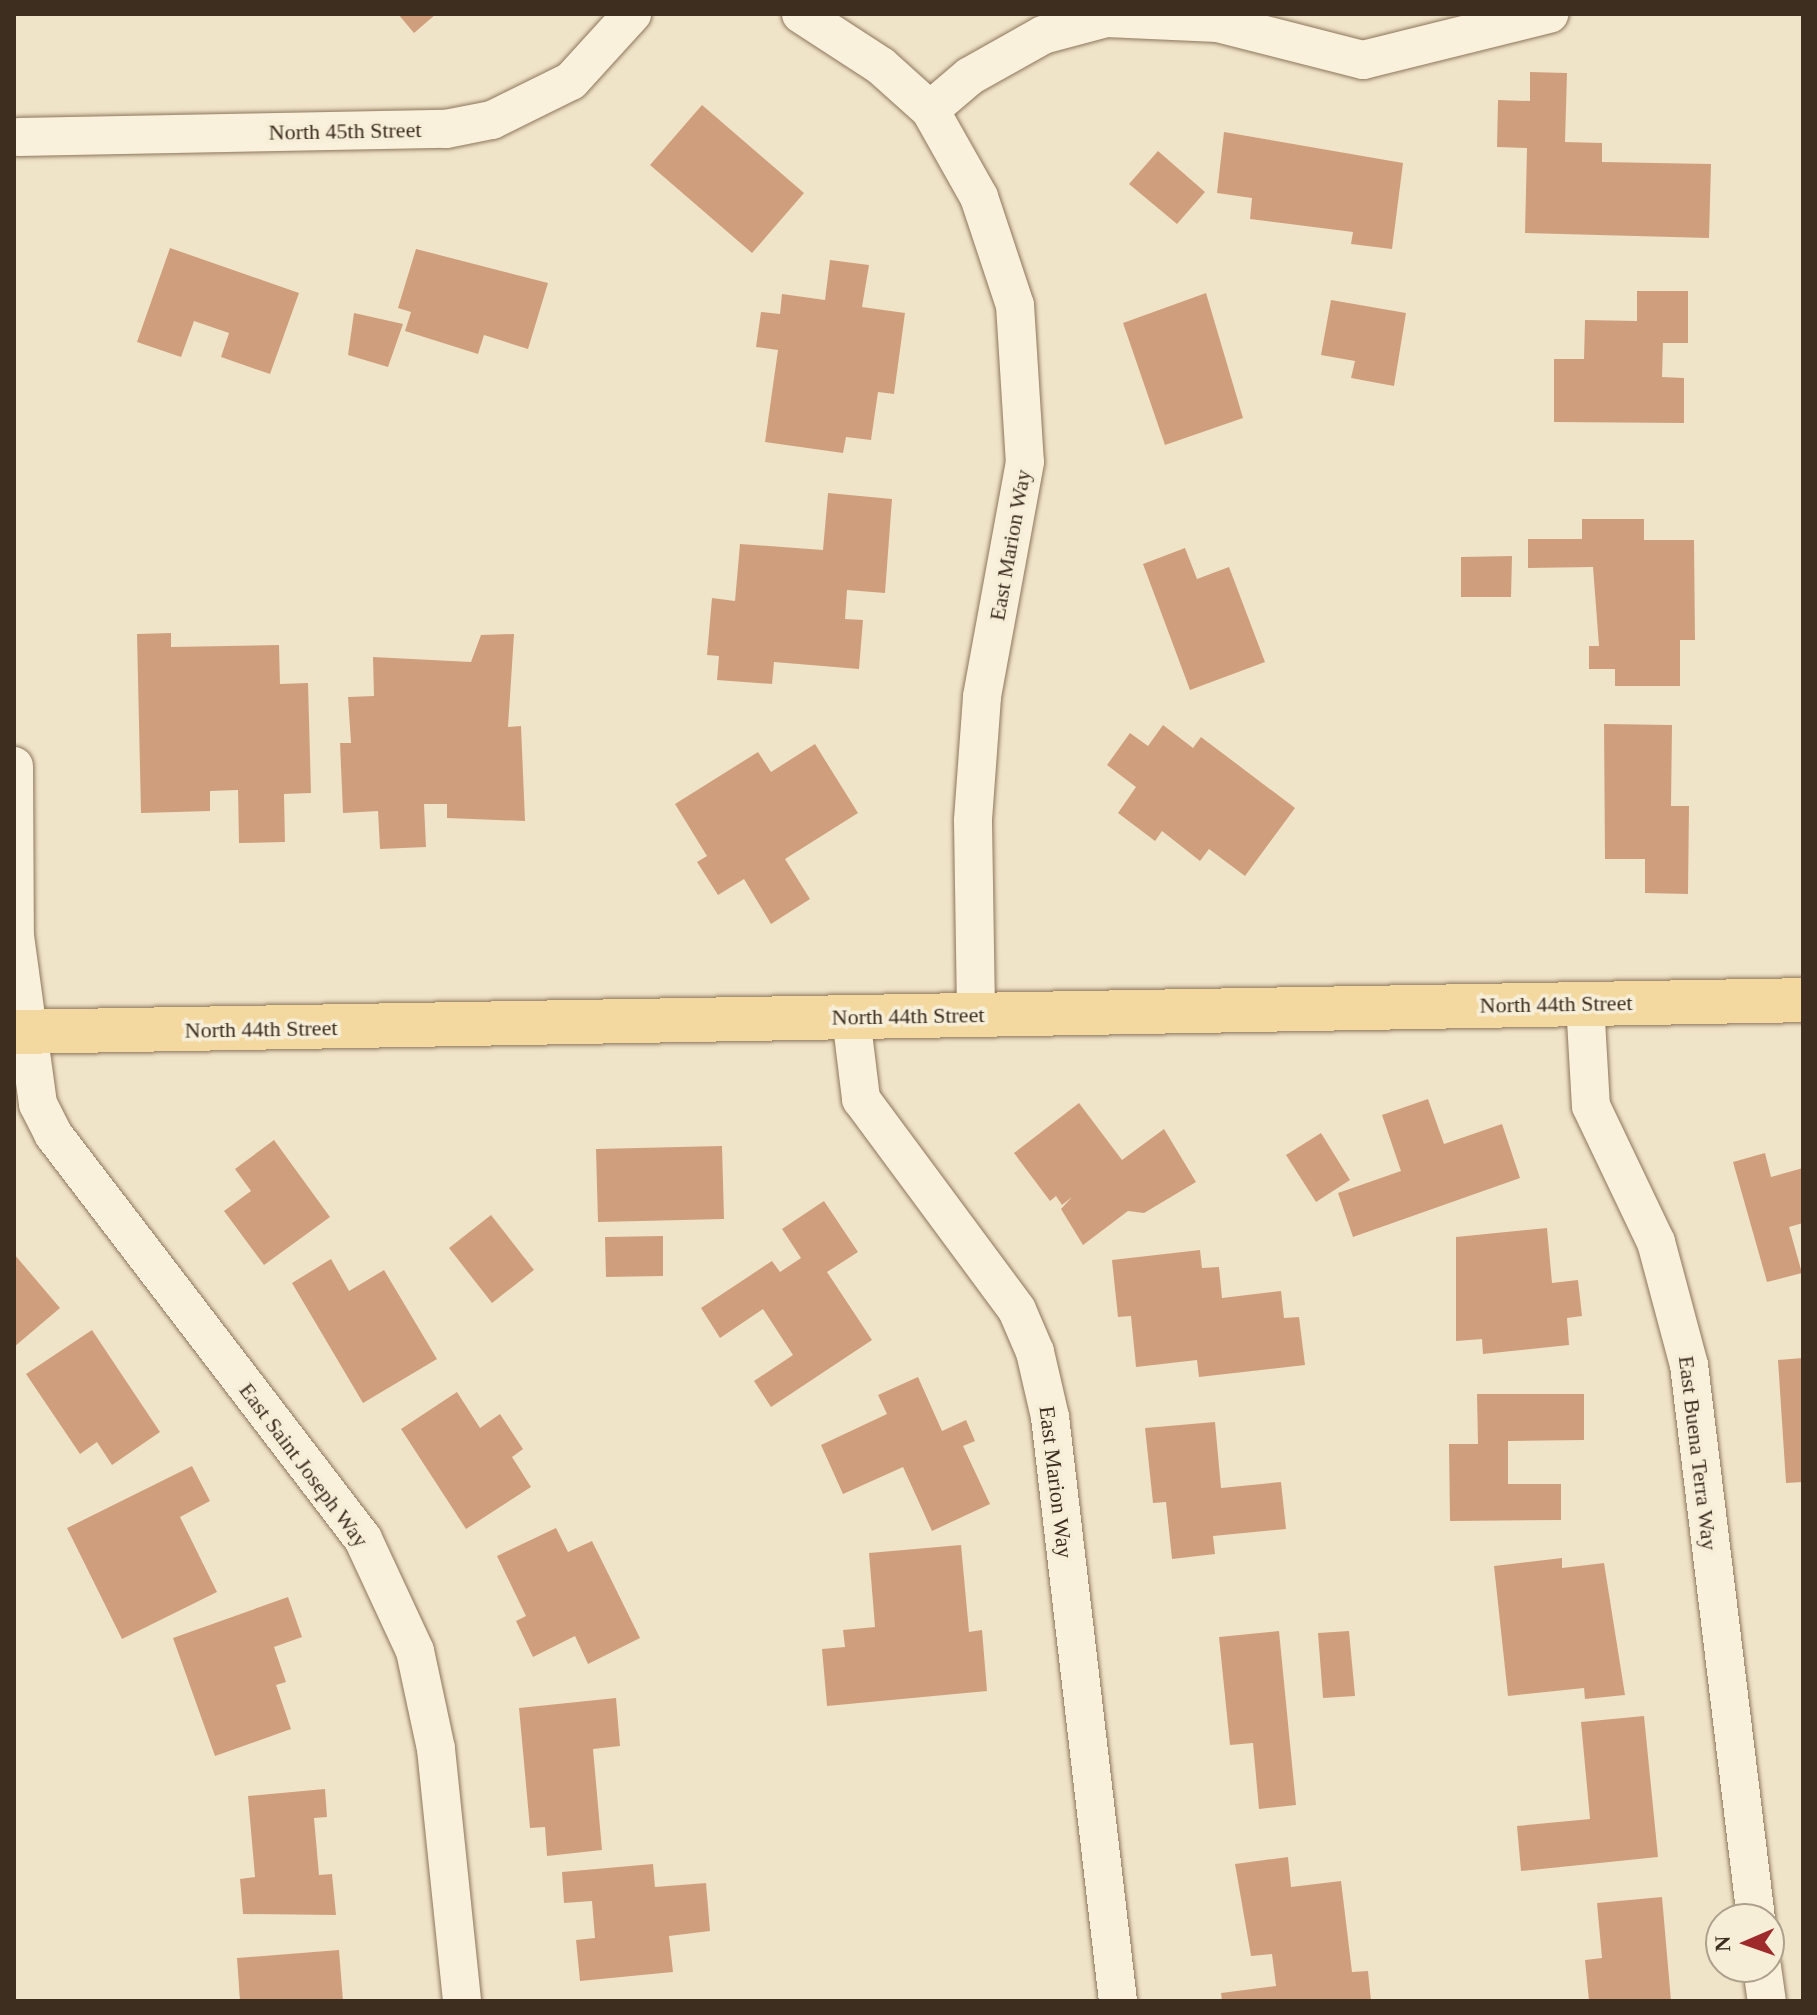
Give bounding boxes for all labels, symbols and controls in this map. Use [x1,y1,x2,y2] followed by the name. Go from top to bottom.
[268,116,422,146] street label: North 45th Street
[984,467,1036,623] street label: East Marion Way
[1479,989,1633,1019] street label: North 44th Street
[831,1001,985,1031] street label: North 44th Street
[184,1014,338,1044] street label: North 44th Street
[1673,1354,1723,1552] street label: East Buena Terra Way
[234,1377,374,1553] street label: East Saint Joseph Way
[1034,1404,1078,1560] street label: East Marion Way
[1705,1903,1785,1983] north arrow
[1710,1935,1735,1952] text: N

